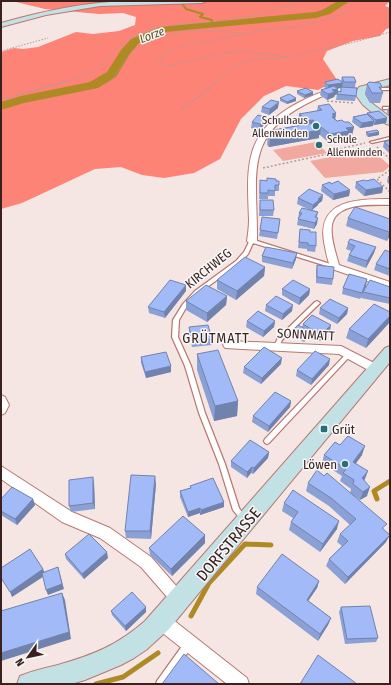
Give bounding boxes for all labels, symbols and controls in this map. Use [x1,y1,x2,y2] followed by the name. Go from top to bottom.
[138,24,167,46] water label: Lorze
[252,114,308,140] place label: Schulhaus Allenwinden
[311,121,321,131] marker: Schulhaus Allenwinden
[327,133,383,159] place label: Schule Allenwinden
[314,140,324,150] marker: Schule Allenwinden
[182,245,234,291] street label: KIRCHWEG
[277,325,335,344] street label: SONNMATT
[182,329,250,347] district label: GRÜTMATT
[332,422,356,437] place label: Grüt
[319,424,329,434] marker: Grüt
[303,457,337,472] place label: Löwen
[340,459,350,469] marker: Löwen
[192,504,265,585] street label: DORFSTRASSE
[8,637,48,677] north arrow
[13,656,27,668] text: N

